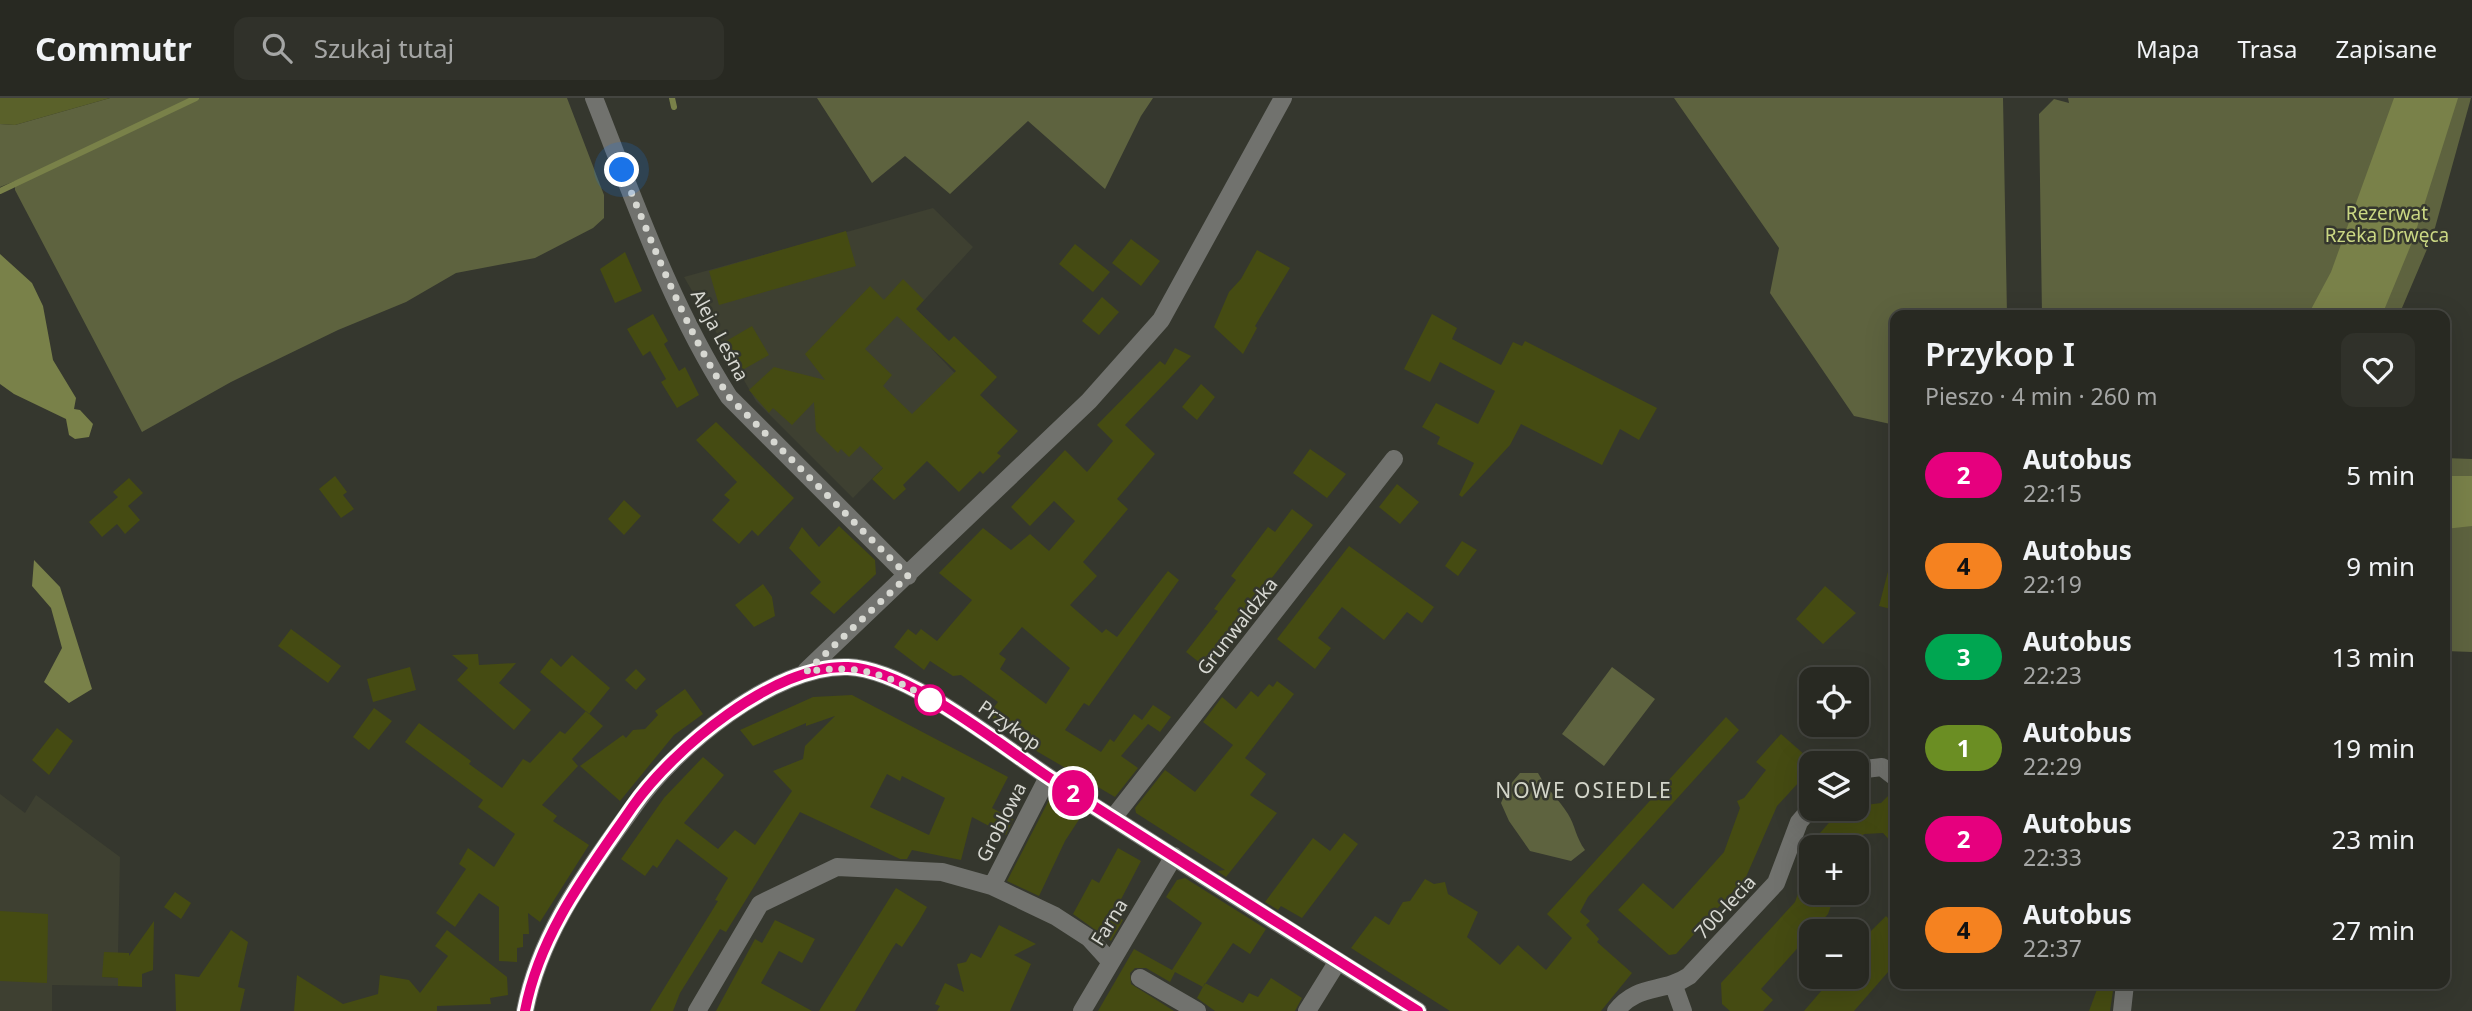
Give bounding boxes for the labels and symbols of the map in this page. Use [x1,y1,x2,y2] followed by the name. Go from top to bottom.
[604,152,639,187] your location
[2325,200,2449,248] park label: Rezerwat Rzeka Drwęca
[685,285,755,385] street label: Aleja Leśna
[1191,572,1283,680] street label: Grunwaldzka
[915,685,945,715] unlabelled marker
[973,694,1047,756] street label: Przykop
[1050,770,1096,816] line badge: 2
[1495,776,1673,804] district label: NOWE OSIEDLE
[970,778,1032,866] street label: Groblowa
[1689,869,1761,945] street label: 700-lecia
[1085,894,1133,950] street label: Farna

